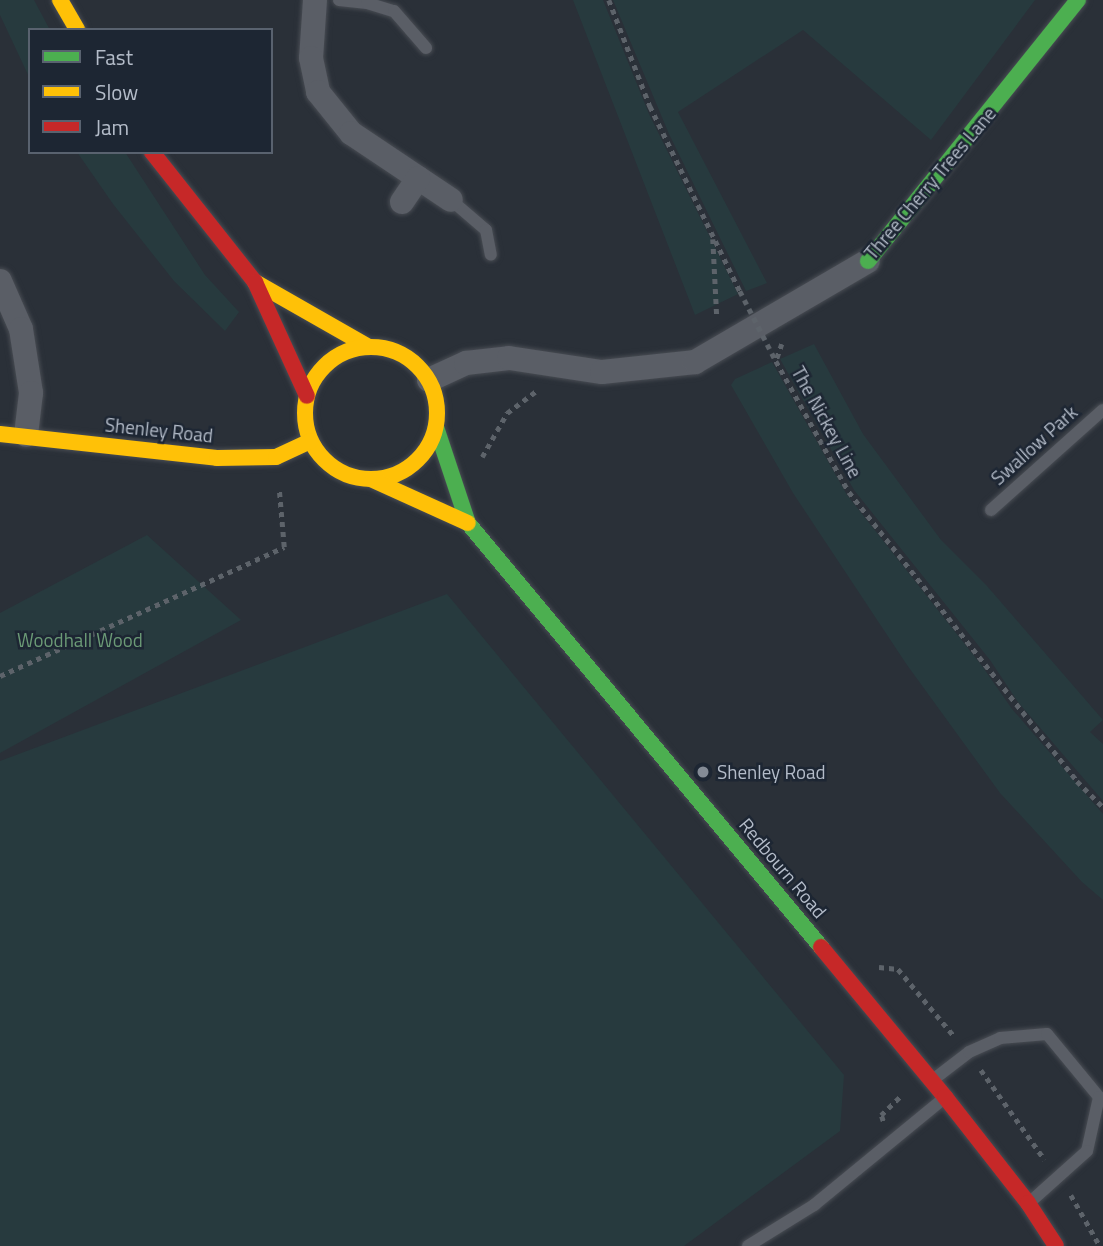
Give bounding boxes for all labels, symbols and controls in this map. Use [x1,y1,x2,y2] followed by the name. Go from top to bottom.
[28,28,273,154] legend
[95,41,133,73] text: Fast
[95,76,138,108] text: Slow
[860,102,1000,264] street label: Three Cherry Trees Lane
[95,111,129,143] text: Jam
[787,362,867,482] street label: The Nickey Line
[986,400,1082,490] street label: Swallow Park
[104,413,214,447] street label: Shenley Road
[17,629,143,651] park label: Woodhall Wood
[717,761,826,783] place label: Shenley Road
[695,764,711,780] marker: Shenley Road
[735,813,831,923] street label: Redbourn Road

